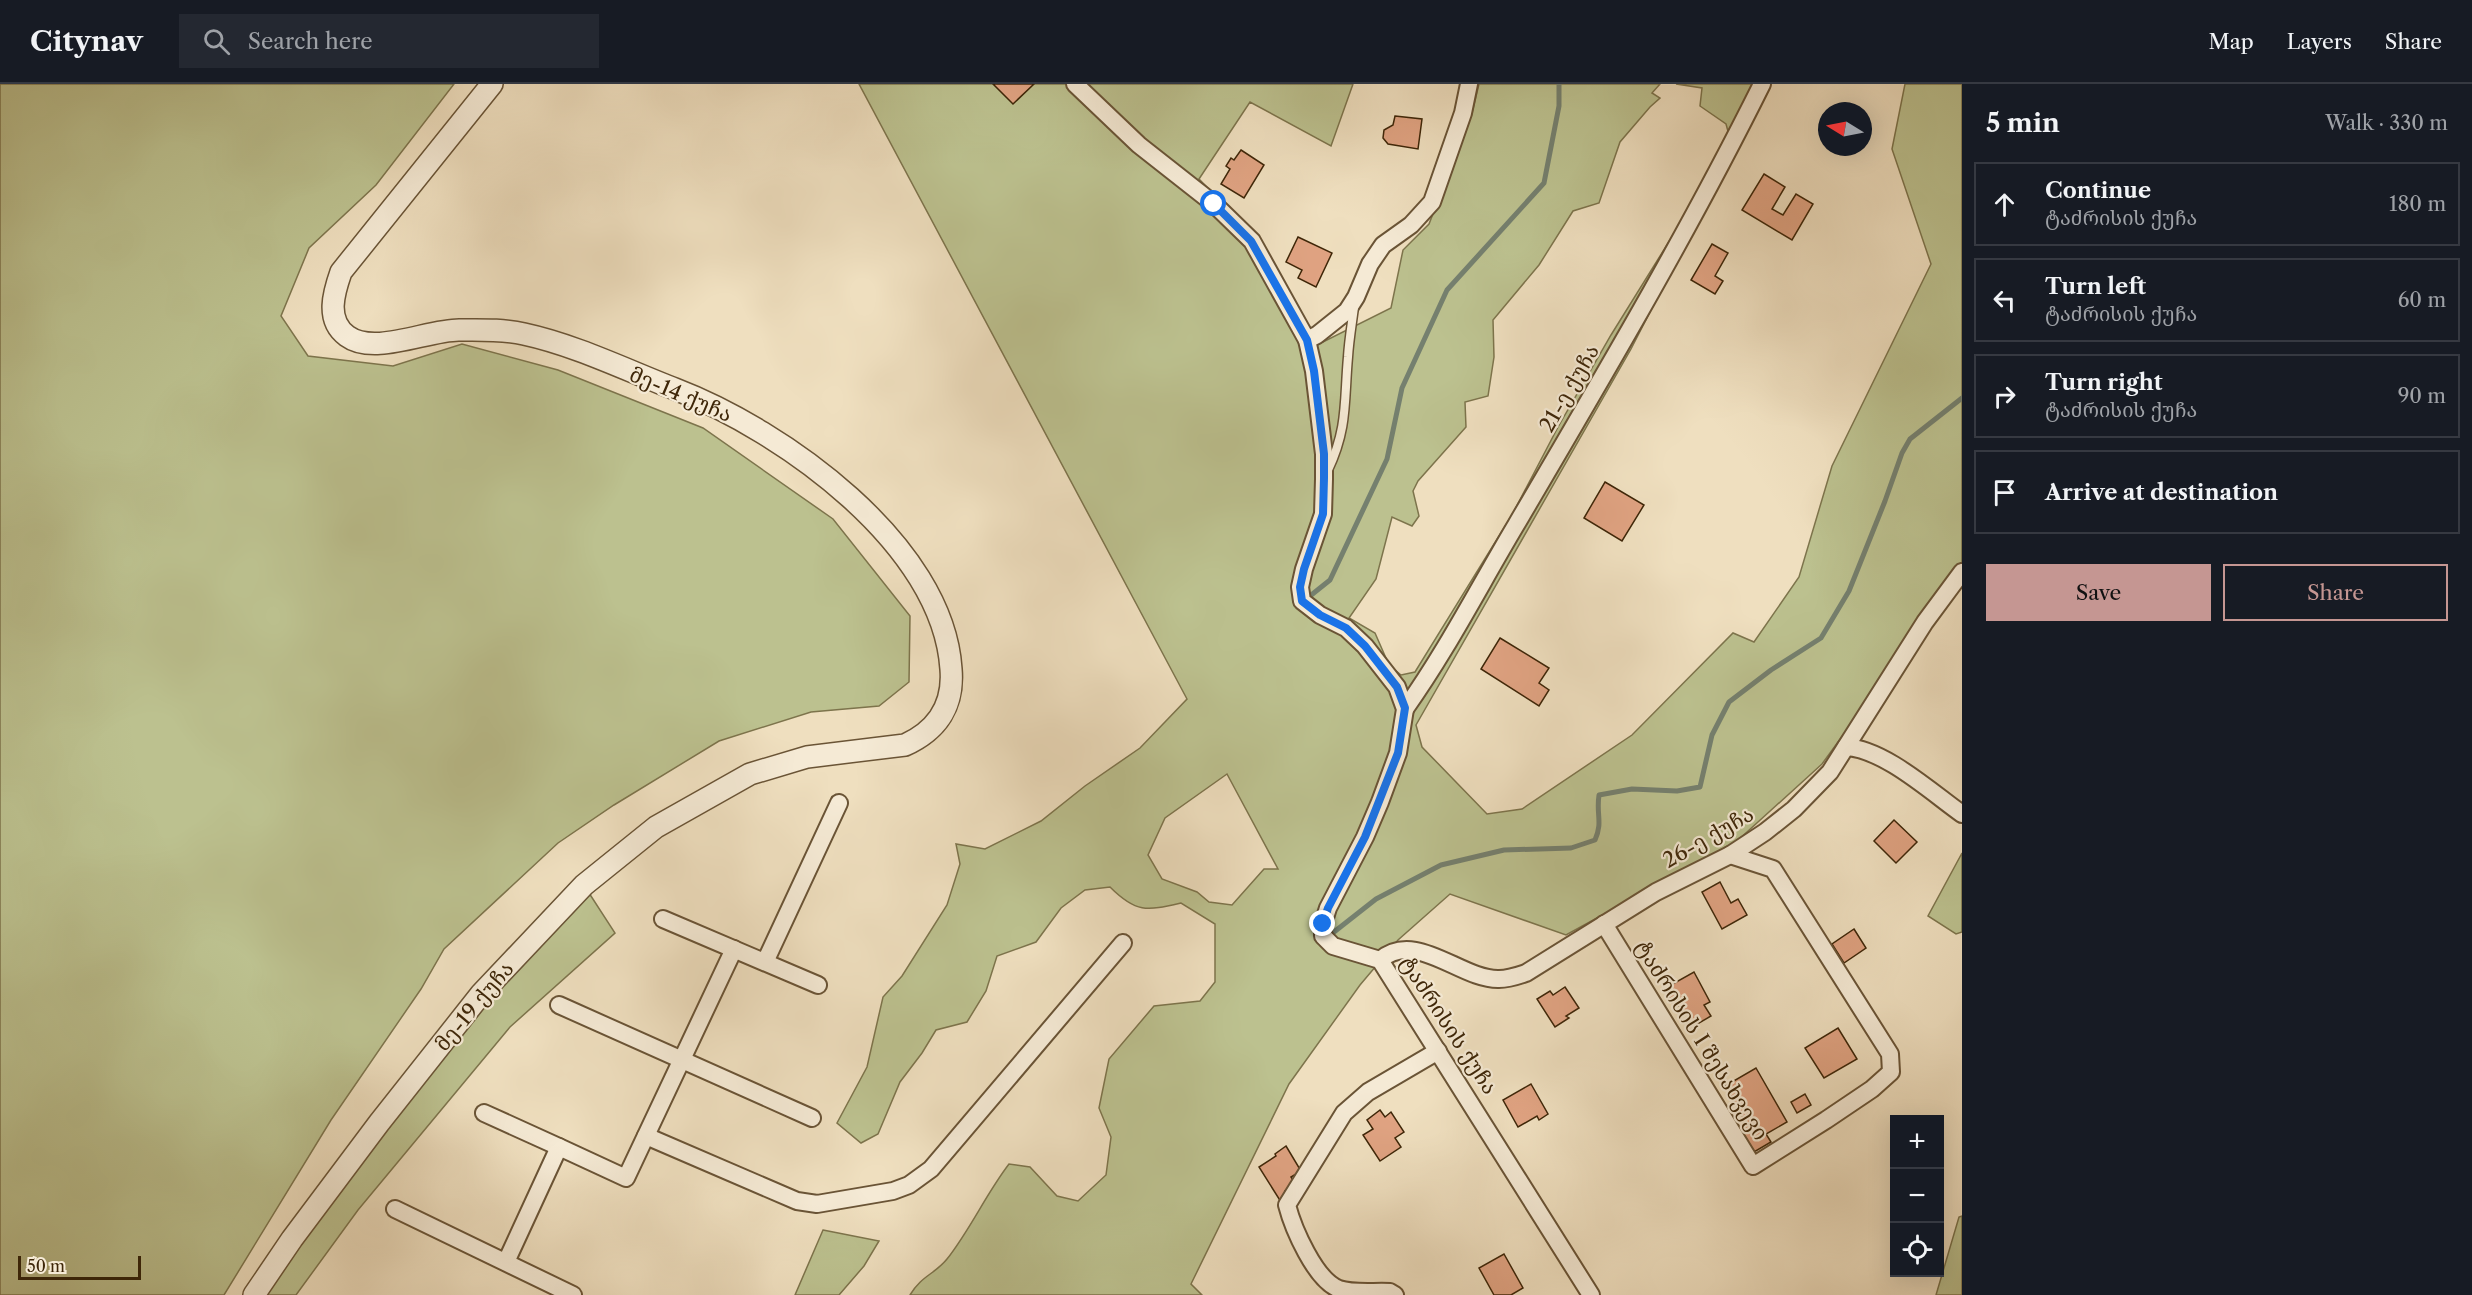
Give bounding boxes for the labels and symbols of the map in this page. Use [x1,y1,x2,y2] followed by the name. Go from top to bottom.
[1818,102,1872,156] north arrow
[1200,190,1226,216] route start
[1534,340,1605,437] street label: 21-ე ქუჩა
[626,361,736,428] street label: მე-14 ქუჩა
[1658,801,1758,874] street label: 26-ე ქუჩა
[1309,910,1335,936] route end
[1629,935,1774,1145] street label: ტაძრისის I შესახვევი
[1394,951,1503,1099] street label: ტაძრისის ქუჩა
[429,956,519,1056] street label: მე-19 ქუჩა
[18,1253,141,1280] scale bar

